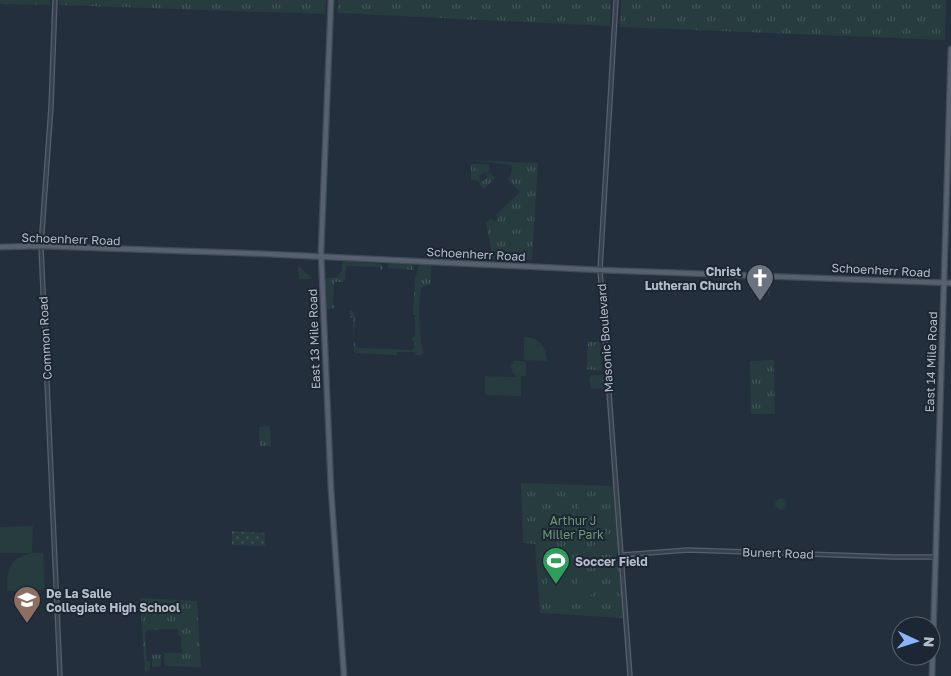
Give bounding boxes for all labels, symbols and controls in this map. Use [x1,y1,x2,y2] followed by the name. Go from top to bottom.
[21,230,121,248] street label: Schoenherr Road
[426,244,526,264] street label: Schoenherr Road
[831,260,931,280] street label: Schoenherr Road
[745,263,775,302] church icon: Christ Lutheran Church
[645,264,741,293] place label: Christ Lutheran Church
[594,283,616,393] street label: Masonic Boulevard
[305,288,323,390] street label: East 13 Mile Road
[35,296,55,380] street label: Common Road
[922,311,940,413] street label: East 14 Mile Road
[542,513,604,542] park label: Arthur J Miller Park
[742,544,814,562] street label: Bunert Road
[541,546,571,585] sports icon: Soccer Field
[575,554,648,569] place label: Soccer Field
[12,585,42,624] school or university icon: De La Salle Collegiate High School
[46,586,180,615] place label: De La Salle Collegiate High School
[891,616,941,666] north arrow
[921,636,938,648] text: N

